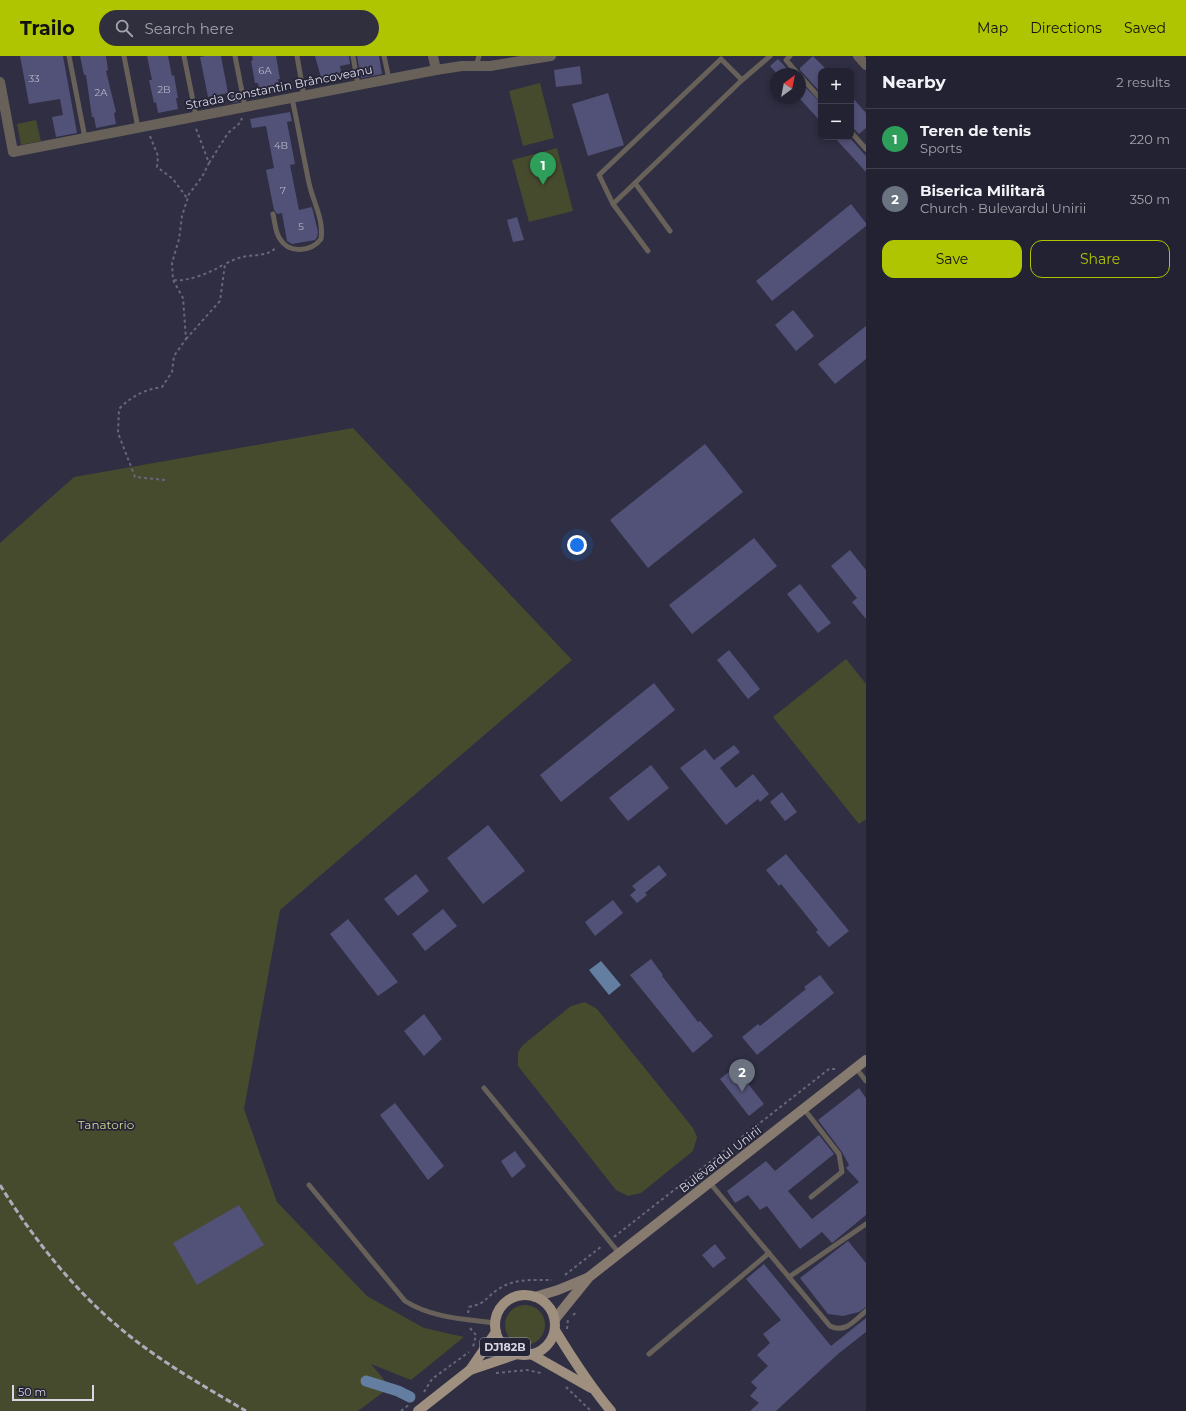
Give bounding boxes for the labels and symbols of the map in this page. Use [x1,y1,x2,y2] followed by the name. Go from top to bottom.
[184,61,374,113] street label: Strada Constantin Brâncoveanu
[258,64,272,77] house number: 6A
[770,68,806,104] north arrow
[28,72,40,85] house number: 33
[157,83,171,96] house number: 2B
[95,86,108,99] house number: 2A
[274,139,288,152] house number: 4B
[530,152,556,185] pin: 1
[280,184,286,197] house number: 7
[298,220,304,233] house number: 5
[567,535,587,555] your location
[729,1059,755,1092] pin: 2
[78,1117,134,1132] park label: Tanatorio
[676,1122,764,1196] street label: Bulevardul Unirii
[480,1338,530,1356] road number: DJ182B
[12,1383,94,1402] scale bar

